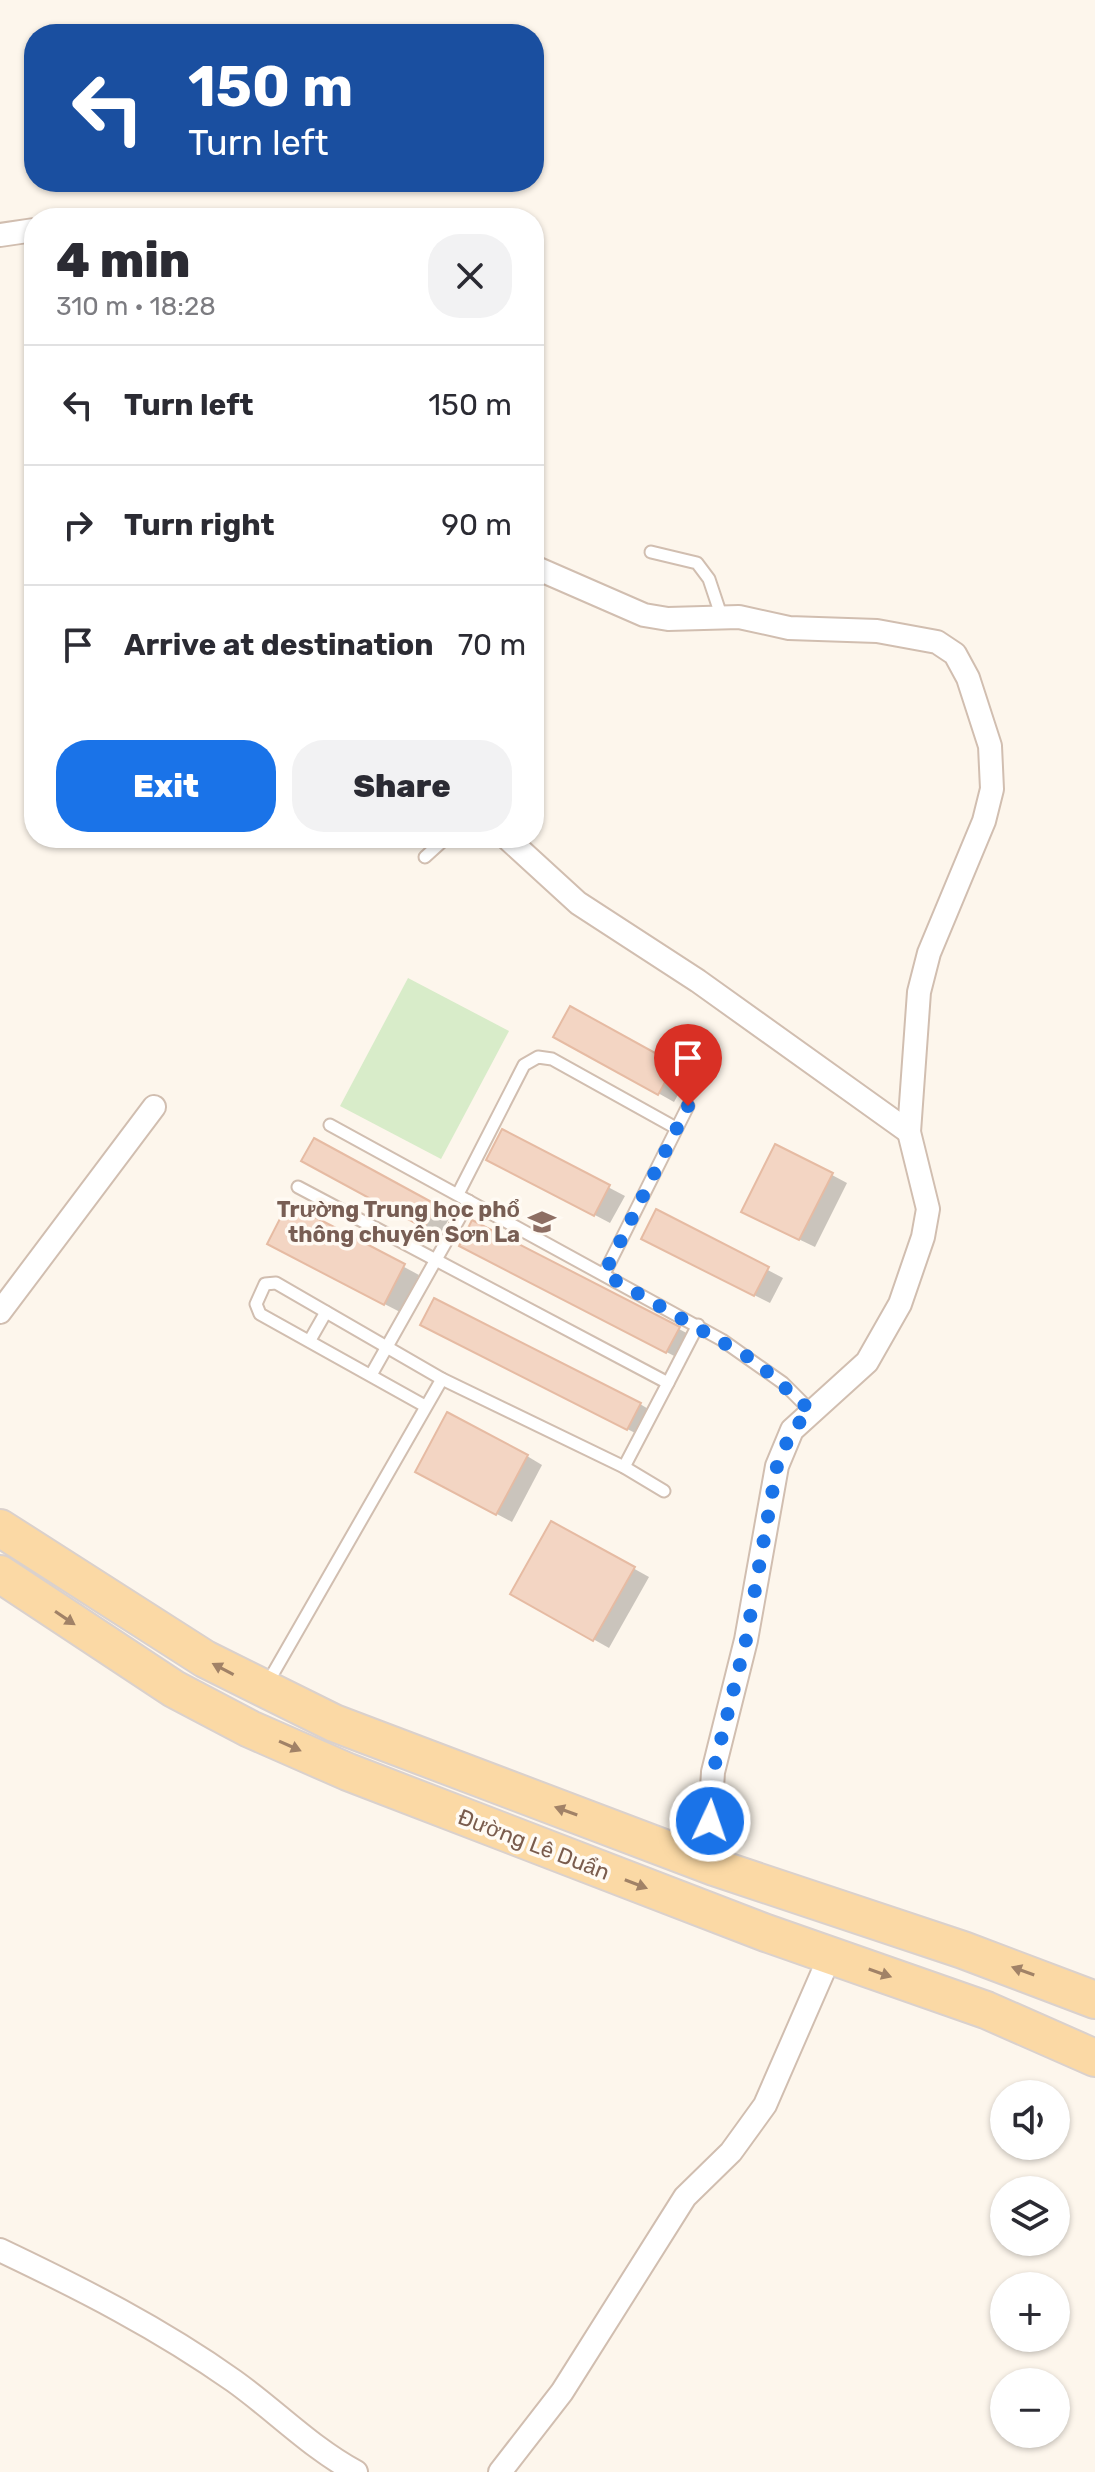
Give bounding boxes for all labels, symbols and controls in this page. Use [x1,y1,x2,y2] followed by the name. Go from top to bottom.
[188,54,353,120] text: 150 m
[56,56,160,160] icon: left
[188,121,329,164] text: Turn left
[56,232,190,289] text: 4 min
[428,234,512,318] button: close
[56,291,216,322] text: 310 m · 18:28
[56,383,100,427] icon: left
[124,387,254,423] text: Turn left
[428,387,512,423] text: 150 m
[56,503,100,547] icon: right
[124,507,275,543] text: Turn right
[441,507,512,543] text: 90 m
[56,623,100,667] icon: arrive
[124,627,434,663] text: Arrive at destination
[458,627,526,663] text: 70 m
[56,740,276,832] button: Exit
[292,740,512,832] button: Share
[654,1024,722,1106] pin
[666,1036,710,1080] icon: arrive
[277,1196,520,1248] place label: Trường Trung học phổ thông chuyên Sơn La
[527,1207,557,1237] school or university icon: Trường Trung học phổ thông chuyên Sơn La
[54,1610,75,1625] one-way arrow
[212,1662,234,1676] one-way arrow
[278,1740,302,1753] one-way arrow
[668,1779,752,1863] position arrow
[454,1803,613,1886] street label: Đường Lê Duẩn
[554,1804,578,1817] one-way arrow
[624,1878,648,1891] one-way arrow
[1010,1965,1034,1977] one-way arrow
[868,1967,892,1980] one-way arrow
[990,2080,1070,2448] map controls
[990,2080,1070,2160] button: sound
[990,2176,1070,2256] button: layers
[990,2272,1070,2352] button: +
[990,2368,1070,2448] button: −

